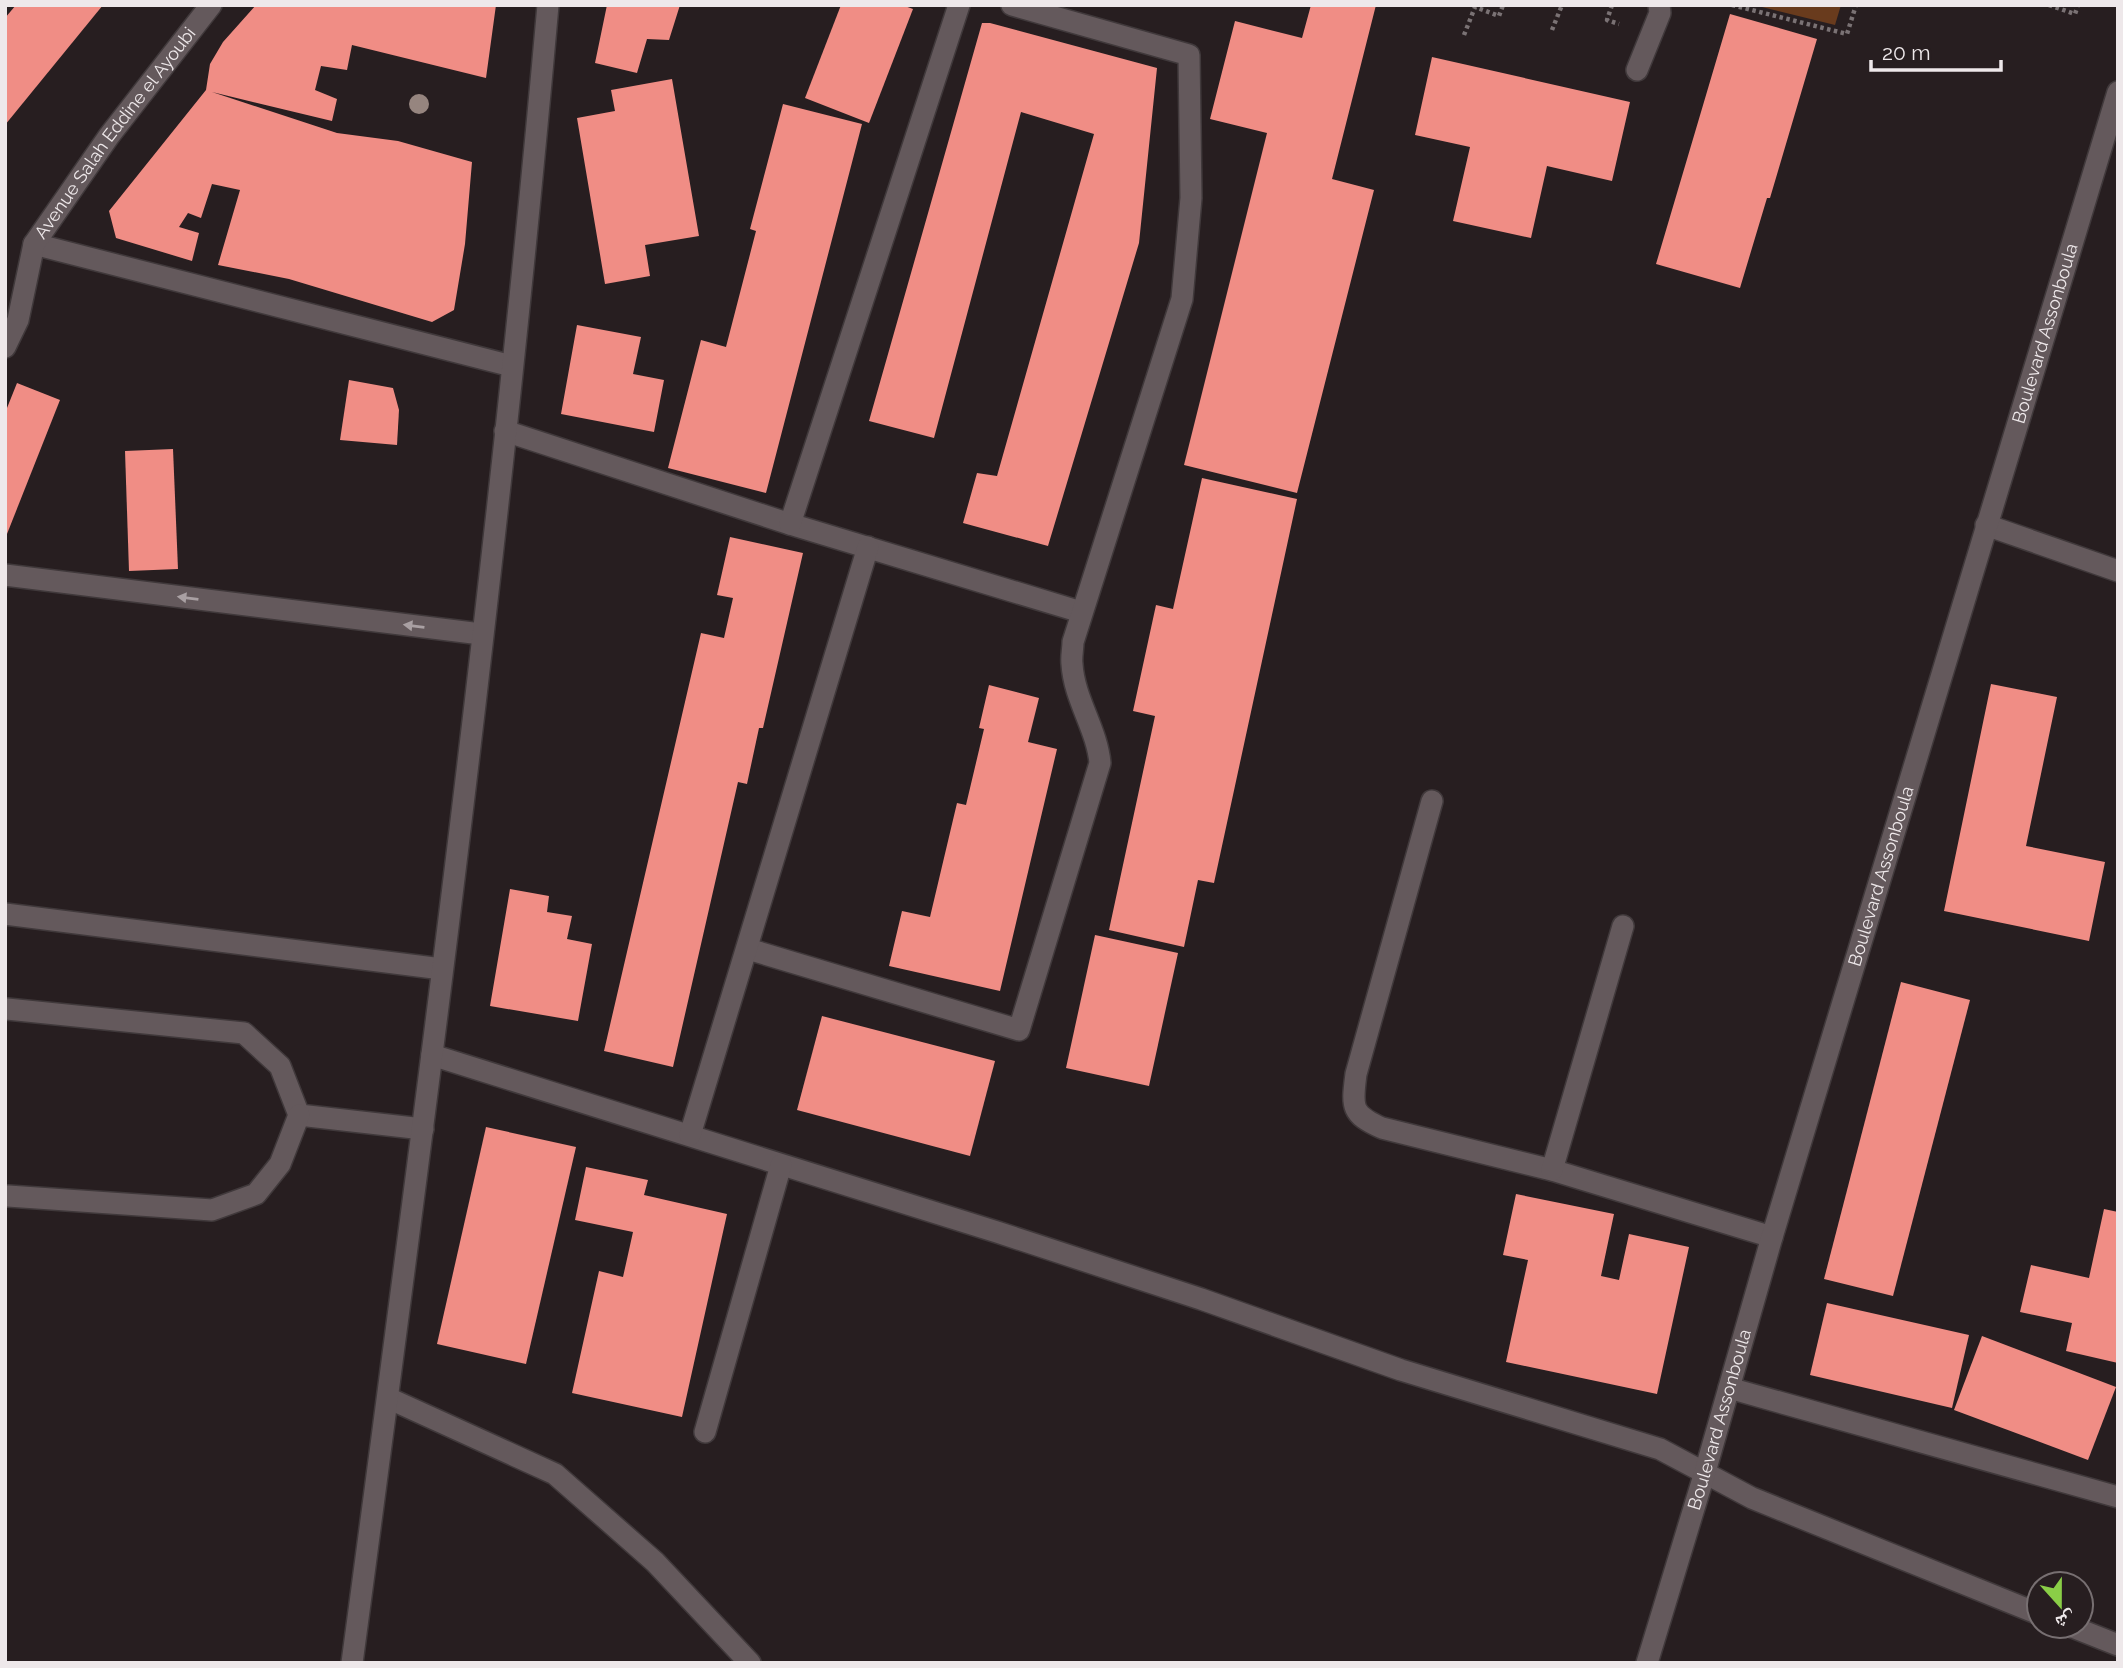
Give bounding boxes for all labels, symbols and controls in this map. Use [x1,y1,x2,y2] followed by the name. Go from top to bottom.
[30,23,200,243] street label: Avenue Salah Eddine el Ayoubi
[1871,28,2000,72] scale bar
[1882,40,1930,65] text: 20 m
[2007,241,2082,426] street label: Boulevard Assonboula
[177,592,199,603] one-way arrow
[402,620,424,631] one-way arrow
[1843,783,1918,969] street label: Boulevard Assonboula
[1683,1327,1755,1512] street label: Boulevard Assonboula
[2025,1570,2095,1640] north arrow
[2052,1606,2079,1635] text: ش

